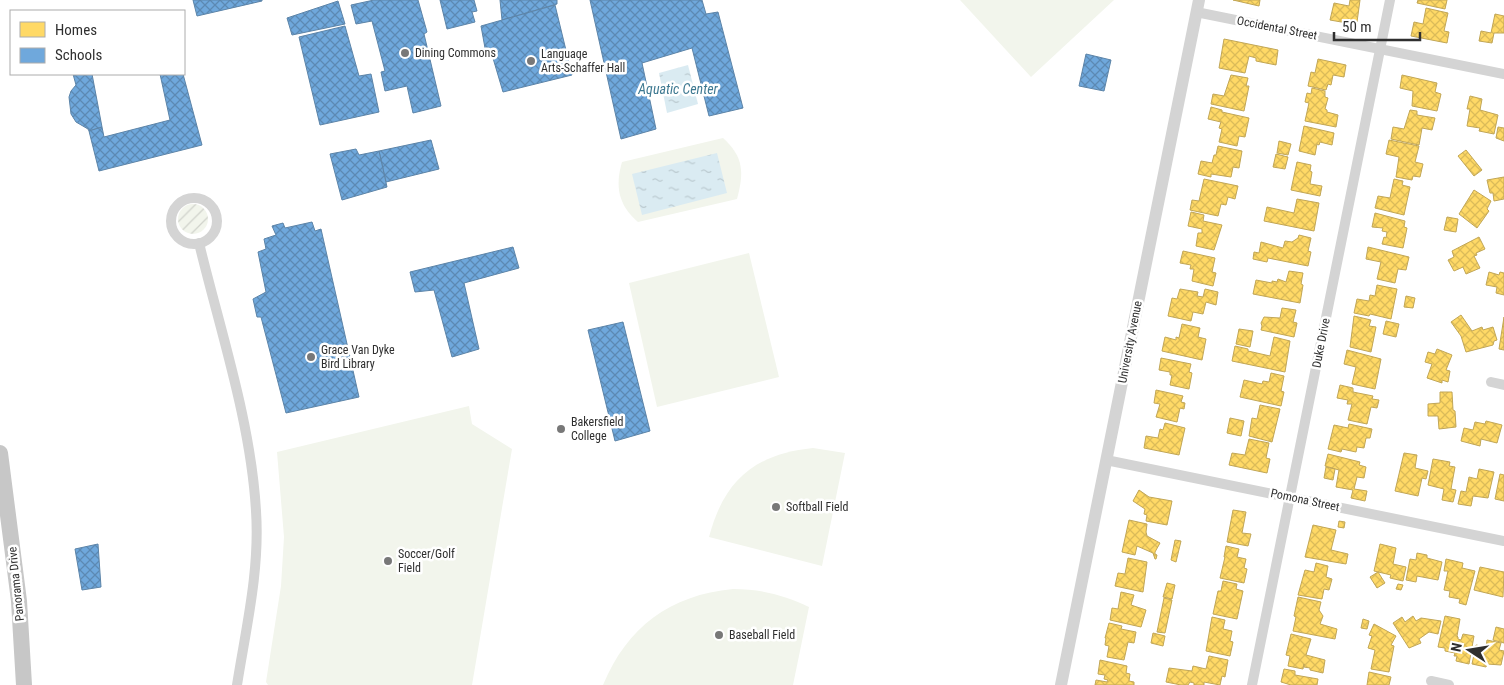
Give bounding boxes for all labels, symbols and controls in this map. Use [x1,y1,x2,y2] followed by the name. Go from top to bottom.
[10,10,185,75] legend
[1334,10,1420,42] scale bar
[1236,13,1319,43] street label: Occidental Street
[1342,18,1372,36] text: 50 m
[55,21,97,39] text: Homes
[55,46,102,64] text: Schools
[415,46,496,60] place label: Dining Commons
[399,47,411,59] marker: Dining Commons
[541,47,625,75] place label: Language Arts-Schaffer Hall
[525,55,537,67] marker: Language Arts-Schaffer Hall
[637,81,719,97] water label: Aquatic Center
[1115,299,1145,384] street label: University Avenue
[1309,317,1333,369] street label: Duke Drive
[321,343,395,371] place label: Grace Van Dyke Bird Library
[305,351,317,363] marker: Grace Van Dyke Bird Library
[571,415,624,443] place label: Bakersfield College
[555,423,567,435] marker: Bakersfield College
[1269,486,1341,514] street label: Pomona Street
[786,500,848,514] place label: Softball Field
[770,501,782,513] marker: Softball Field
[5,546,27,622] street label: Panorama Drive
[398,547,455,575] place label: Soccer/Golf Field
[382,555,394,567] marker: Soccer/Golf Field
[1444,625,1494,675] north arrow
[729,628,795,642] place label: Baseball Field
[713,629,725,641] marker: Baseball Field
[1448,641,1465,653] text: N

